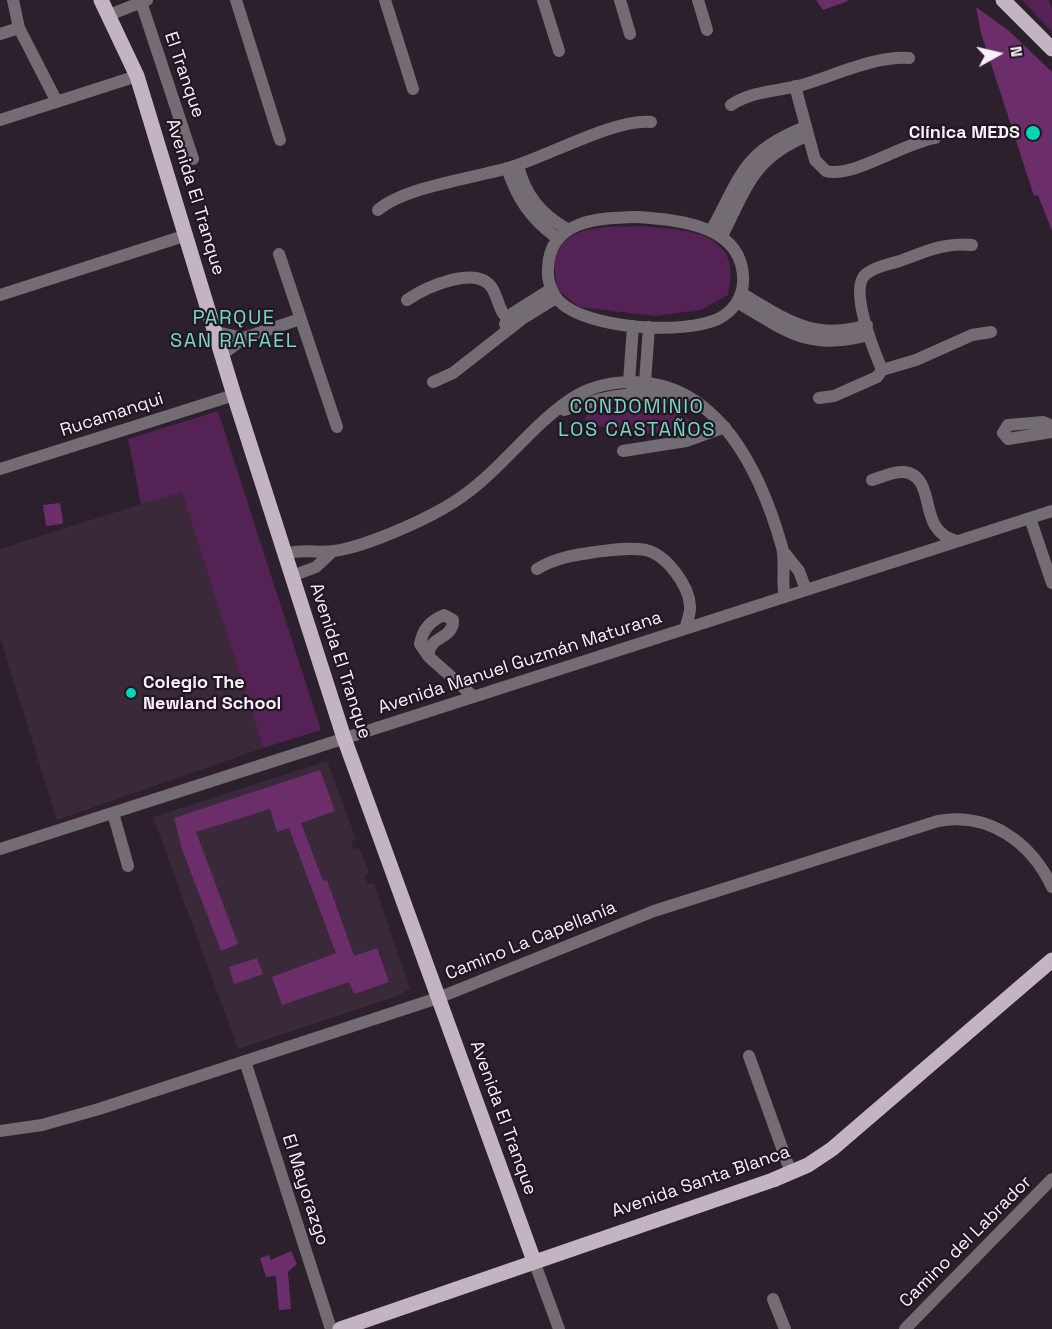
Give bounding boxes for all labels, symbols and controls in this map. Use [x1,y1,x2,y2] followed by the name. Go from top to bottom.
[968,24,1028,84] north arrow
[159,29,209,121] street label: El Tranque
[1005,45,1027,58] text: N
[161,116,229,278] street label: Avenida El Tranque
[909,122,1020,144] place label: Clínica MEDS
[1024,124,1042,142] marker: Clínica MEDS
[170,307,298,354] district label: PARQUE SAN RAFAEL
[58,388,166,442] street label: Rucamanqui
[558,396,716,443] district label: CONDOMINIO LOS CASTAÑOS
[305,580,375,742] street label: Avenida El Tranque
[375,607,665,719] street label: Avenida Manuel Guzmán Maturana
[143,672,281,714] place label: Colegio The Newland School
[124,686,138,700] marker: Colegio The Newland School
[442,897,620,985] street label: Camino La Capellanía
[465,1038,541,1198] street label: Avenida El Tranque
[277,1132,333,1248] street label: El Mayorazgo
[609,1141,793,1223] street label: Avenida Santa Blanca
[896,1172,1036,1312] street label: Camino del Labrador

